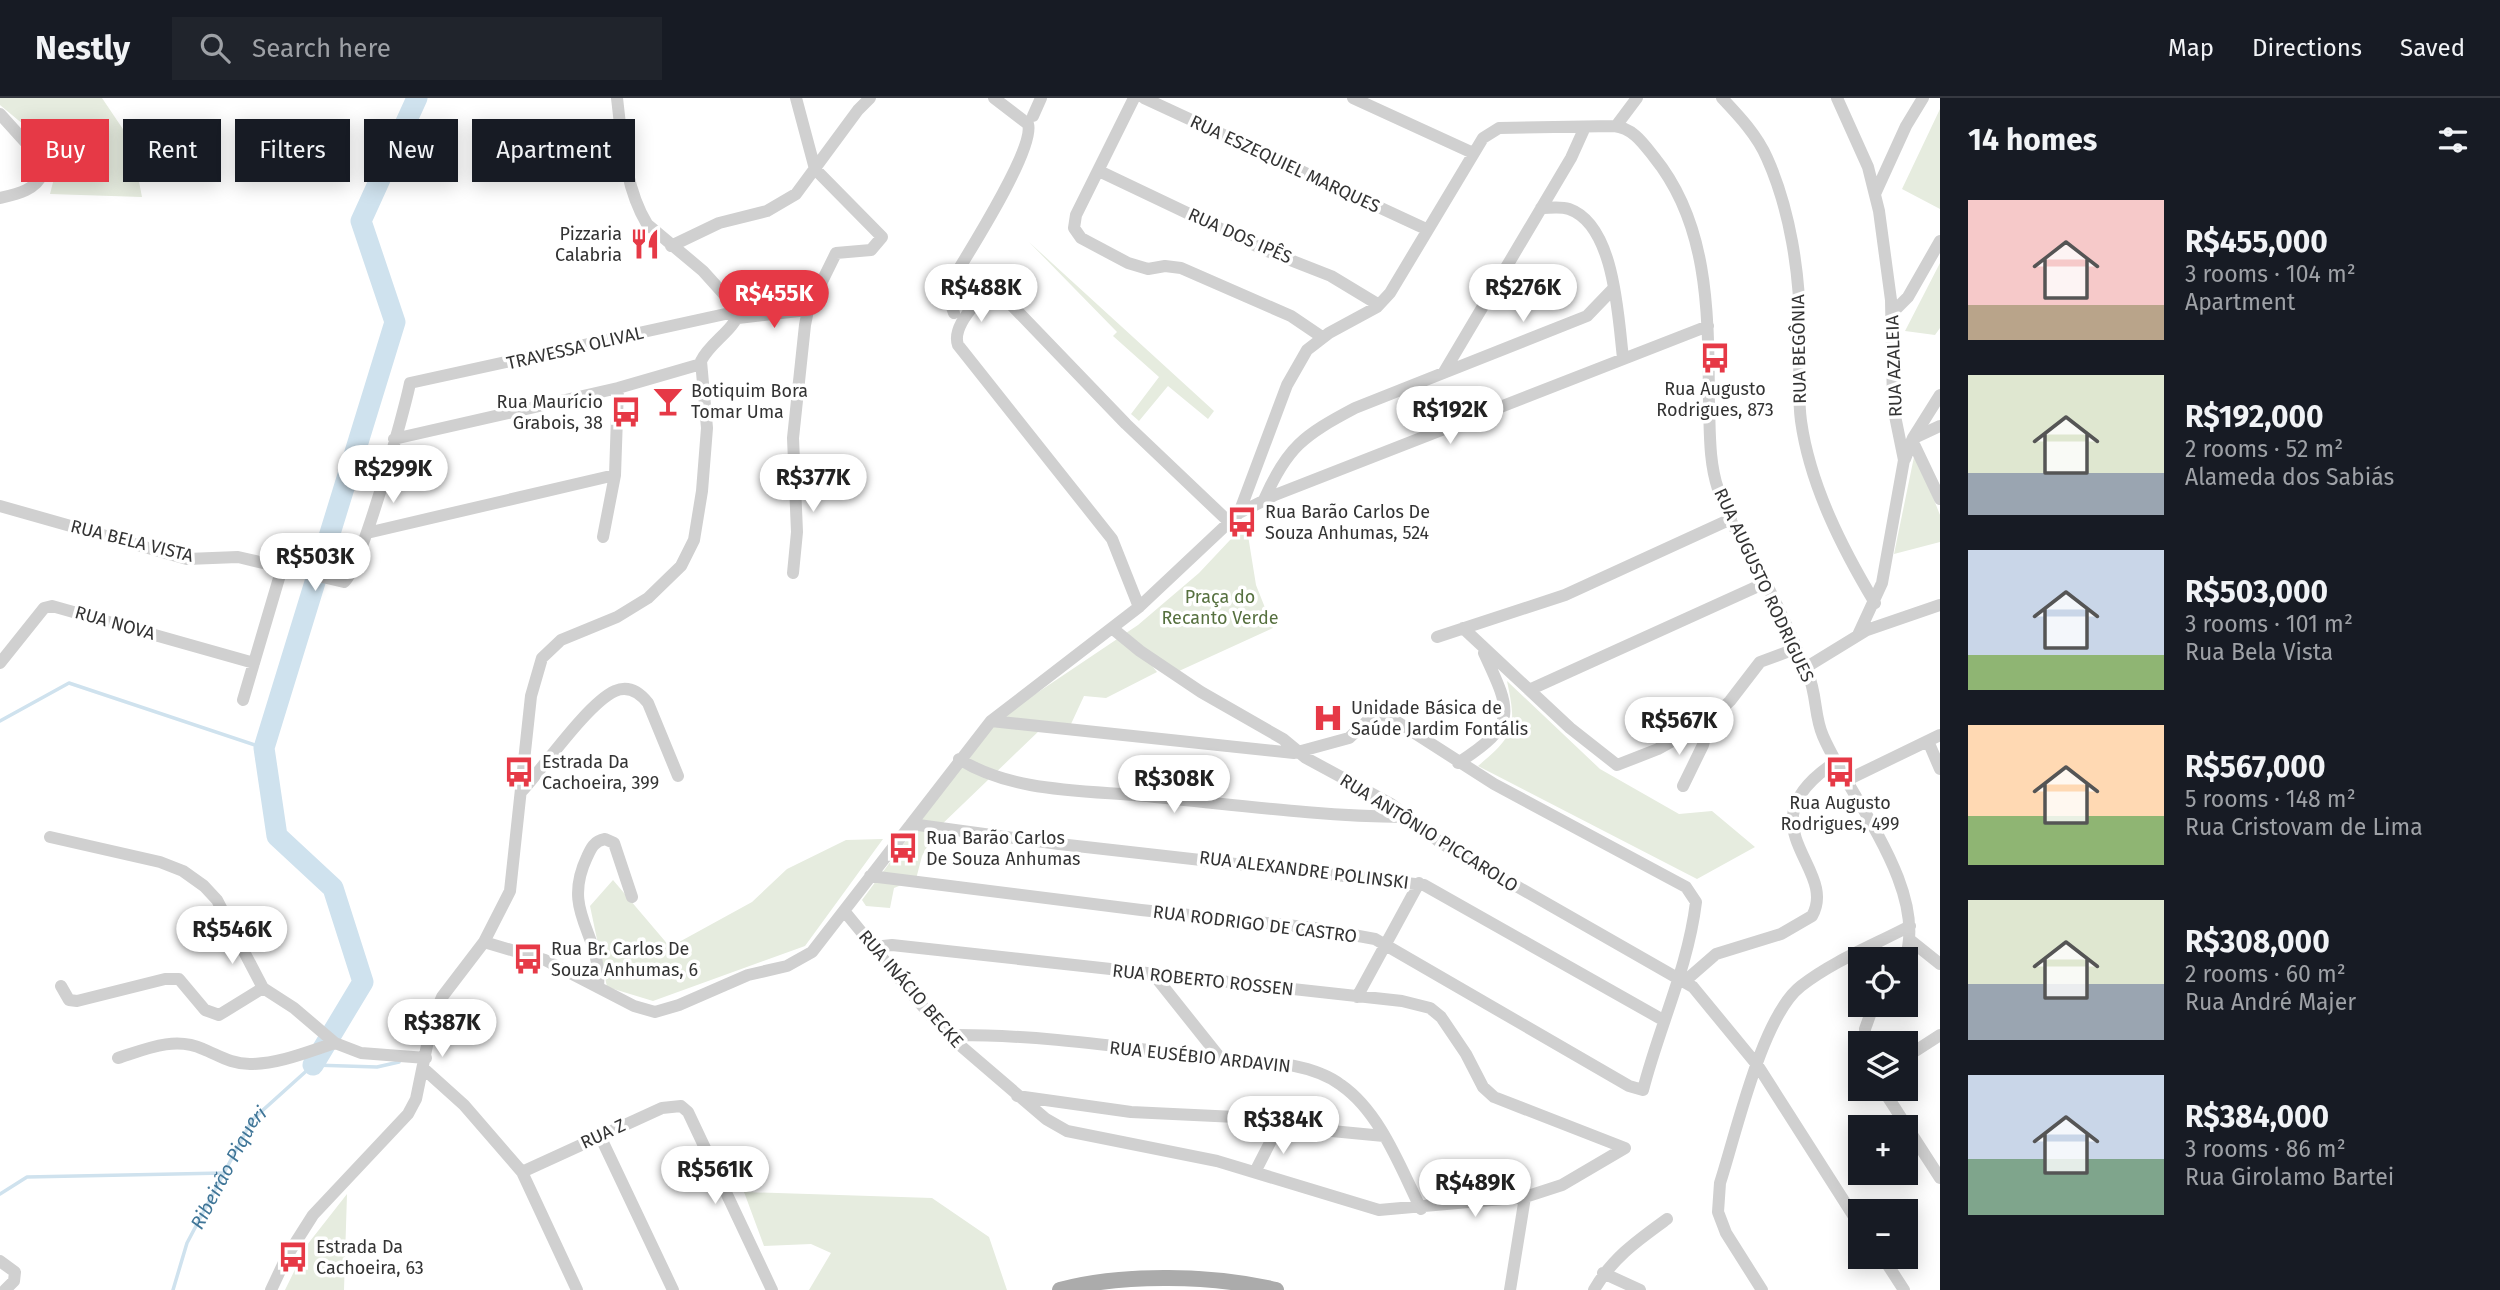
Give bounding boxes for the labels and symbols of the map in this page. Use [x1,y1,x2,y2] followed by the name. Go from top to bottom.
[1187,110,1384,218] street label: RUA ESZEQUIEL MARQUES
[1185,203,1295,269] street label: RUA DOS IPÊS
[555,223,622,266] place label: Pizzaria Calabria
[628,227,662,261] restaurant icon: Pizzaria Calabria
[924,264,1038,324] pin: R$488K
[1466,264,1580,324] pin: R$276K
[717,271,831,330] pin: R$455K
[1787,293,1811,404] street label: RUA BEGÔNIA
[1881,314,1907,417] street label: RUA AZALEIA
[504,322,646,374] street label: TRAVESSA OLIVAL
[1698,341,1732,375] bus stop icon: Rua Augusto Rodrigues, 873
[1656,378,1774,421] place label: Rua Augusto Rodrigues, 873
[691,380,808,423] place label: Botiquim Bora Tomar Uma
[651,384,685,418] bar icon: Botiquim Bora Tomar Uma
[1393,386,1507,446] pin: R$192K
[497,391,603,434] place label: Rua Maurício Grabois, 38
[609,395,643,429] bus stop icon: Rua Maurício Grabois, 38
[336,446,450,505] pin: R$299K
[756,454,870,514] pin: R$377K
[1709,484,1819,686] street label: RUA AUGUSTO RODRIGUES
[1265,501,1430,544] place label: Rua Barão Carlos De Souza Anhumas, 524
[1225,505,1259,539] bus stop icon: Rua Barão Carlos De Souza Anhumas, 524
[68,515,196,567] street label: RUA BELA VISTA
[258,533,372,593] pin: R$503K
[1161,586,1279,629] park label: Praça do Recanto Verde
[72,601,158,645] street label: RUA NOVA
[1351,697,1528,740] place label: Unidade Básica de Saúde Jardim Fontális
[1622,698,1736,757] pin: R$567K
[1311,701,1345,735] hospital icon: Unidade Básica de Saúde Jardim Fontális
[542,751,659,794] place label: Estrada Da Cachoeira, 399
[502,755,536,789] bus stop icon: Estrada Da Cachoeira, 399
[1823,755,1857,789] bus stop icon: Rua Augusto Rodrigues, 499
[1117,756,1231,815] pin: R$308K
[1336,769,1522,897] street label: RUA ANTÔNIO PICCAROLO
[1781,792,1900,835] place label: Rua Augusto Rodrigues, 499
[926,827,1080,870] place label: Rua Barão Carlos De Souza Anhumas
[886,831,920,865] bus stop icon: Rua Barão Carlos De Souza Anhumas
[1198,846,1410,894] street label: RUA ALEXANDRE POLINSKI
[1152,901,1358,947] street label: RUA RODRIGO DE CASTRO
[175,906,289,966] pin: R$546K
[854,925,969,1052] street label: RUA INÁCIO BECKE
[551,938,698,981] place label: Rua Br. Carlos De Souza Anhumas, 6
[511,942,545,976] bus stop icon: Rua Br. Carlos De Souza Anhumas, 6
[1111,960,1295,1000] street label: RUA ROBERTO ROSSEN
[385,1000,499,1059] pin: R$387K
[1108,1036,1292,1077] street label: RUA EUSÉBIO ARDAVIN
[1226,1096,1340,1156] pin: R$384K
[185,1101,272,1233] water label: Ribeirão Piqueri
[577,1114,629,1154] street label: RUA Z
[658,1146,772,1206] pin: R$561K
[1418,1160,1532,1219] pin: R$489K
[316,1236,424,1279] place label: Estrada Da Cachoeira, 63
[276,1240,310,1274] bus stop icon: Estrada Da Cachoeira, 63

